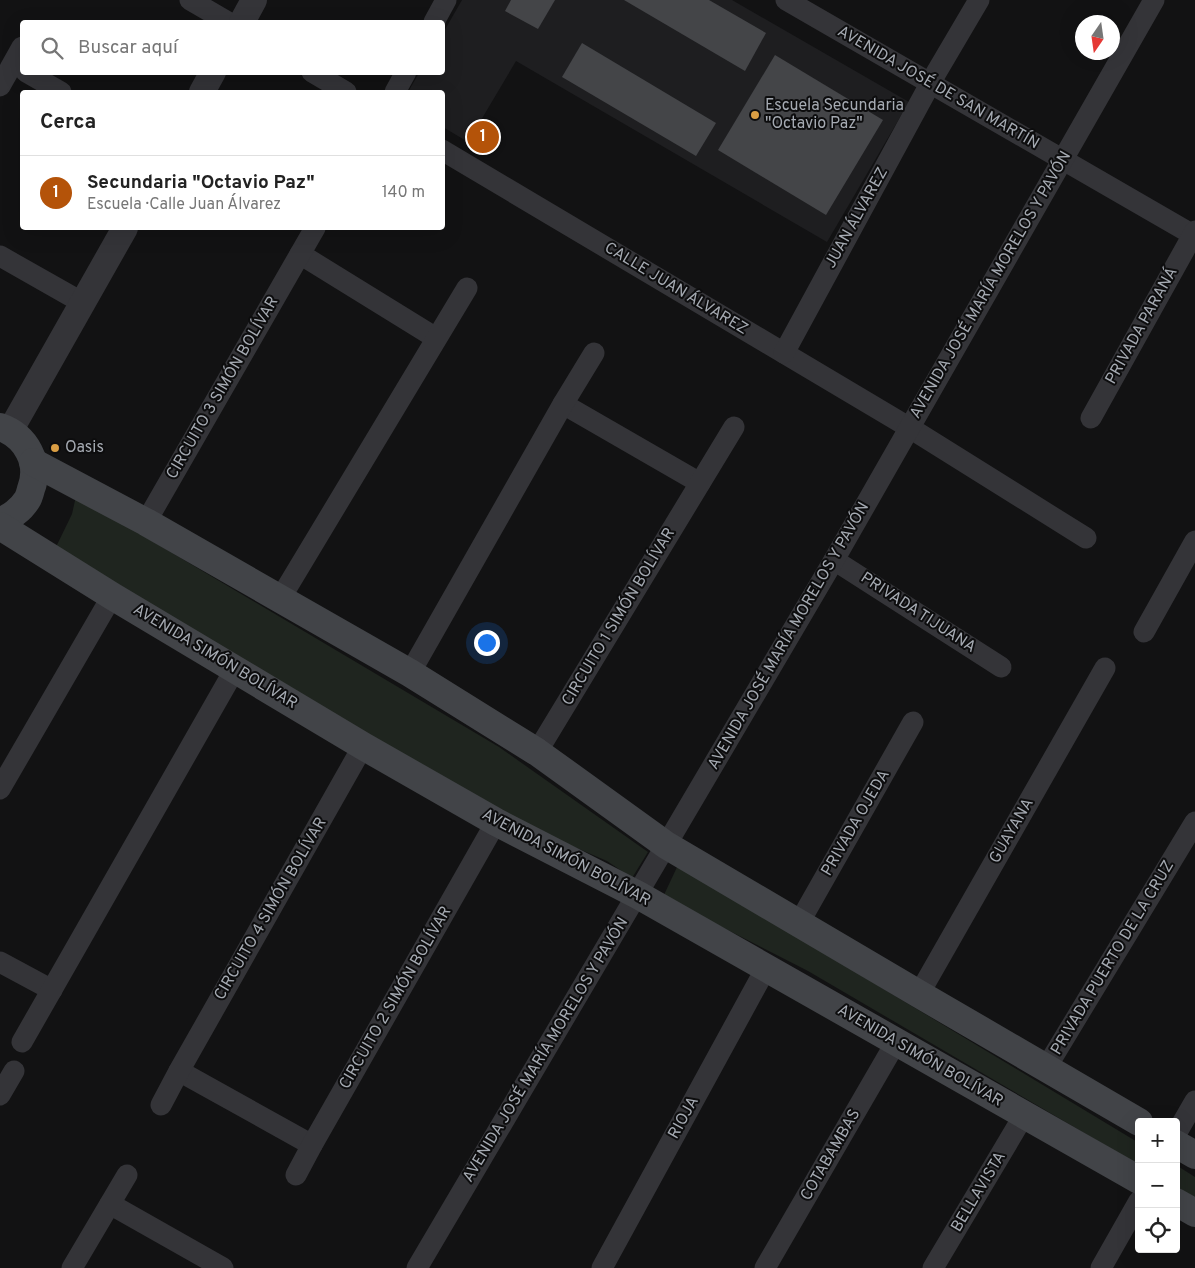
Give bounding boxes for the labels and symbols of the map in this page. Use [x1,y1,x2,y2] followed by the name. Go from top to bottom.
[1075,15,1120,60] north arrow
[834,20,1043,154] street label: AVENIDA JOSÉ DE SAN MARTÍN
[765,96,904,134] place label: Escuela Secundaria "Octavio Paz"
[749,109,761,121] marker: Escuela Secundaria "Octavio Paz"
[467,118,499,156] pin: 1
[904,147,1076,422] street label: AVENIDA JOSÉ MARÍA MORELOS Y PAVÓN
[819,163,893,272] street label: JUAN ÁLVAREZ
[601,236,753,340] street label: CALLE JUAN ÁLVAREZ
[1100,263,1182,388] street label: PRIVADA PARANÁ
[161,292,284,483] street label: CIRCUITO 3 SIMÓN BOLÍVAR
[65,438,104,458] place label: Oasis
[49,442,61,454] marker: Oasis
[702,498,874,773] street label: AVENIDA JOSÉ MARÍA MORELOS Y PAVÓN
[556,523,680,710] street label: CIRCUITO 1 SIMÓN BOLÍVAR
[857,568,980,658] street label: PRIVADA TIJUANA
[129,598,302,714] street label: AVENIDA SIMÓN BOLÍVAR
[474,630,500,656] your location
[817,766,895,880] street label: PRIVADA OJEDA
[985,795,1039,867] street label: GUAYANA
[478,803,655,911] street label: AVENIDA SIMÓN BOLÍVAR
[209,813,332,1004] street label: CIRCUITO 4 SIMÓN BOLÍVAR
[1047,857,1179,1059] street label: PRIVADA PUERTO DE LA CRUZ
[334,902,457,1093] street label: CIRCUITO 2 SIMÓN BOLÍVAR
[457,913,633,1186] street label: AVENIDA JOSÉ MARÍA MORELOS Y PAVÓN
[834,999,1007,1112] street label: AVENIDA SIMÓN BOLÍVAR
[664,1093,704,1143] street label: RIOJA
[797,1106,865,1204] street label: COTABAMBAS
[947,1148,1011,1236] street label: BELLAVISTA

